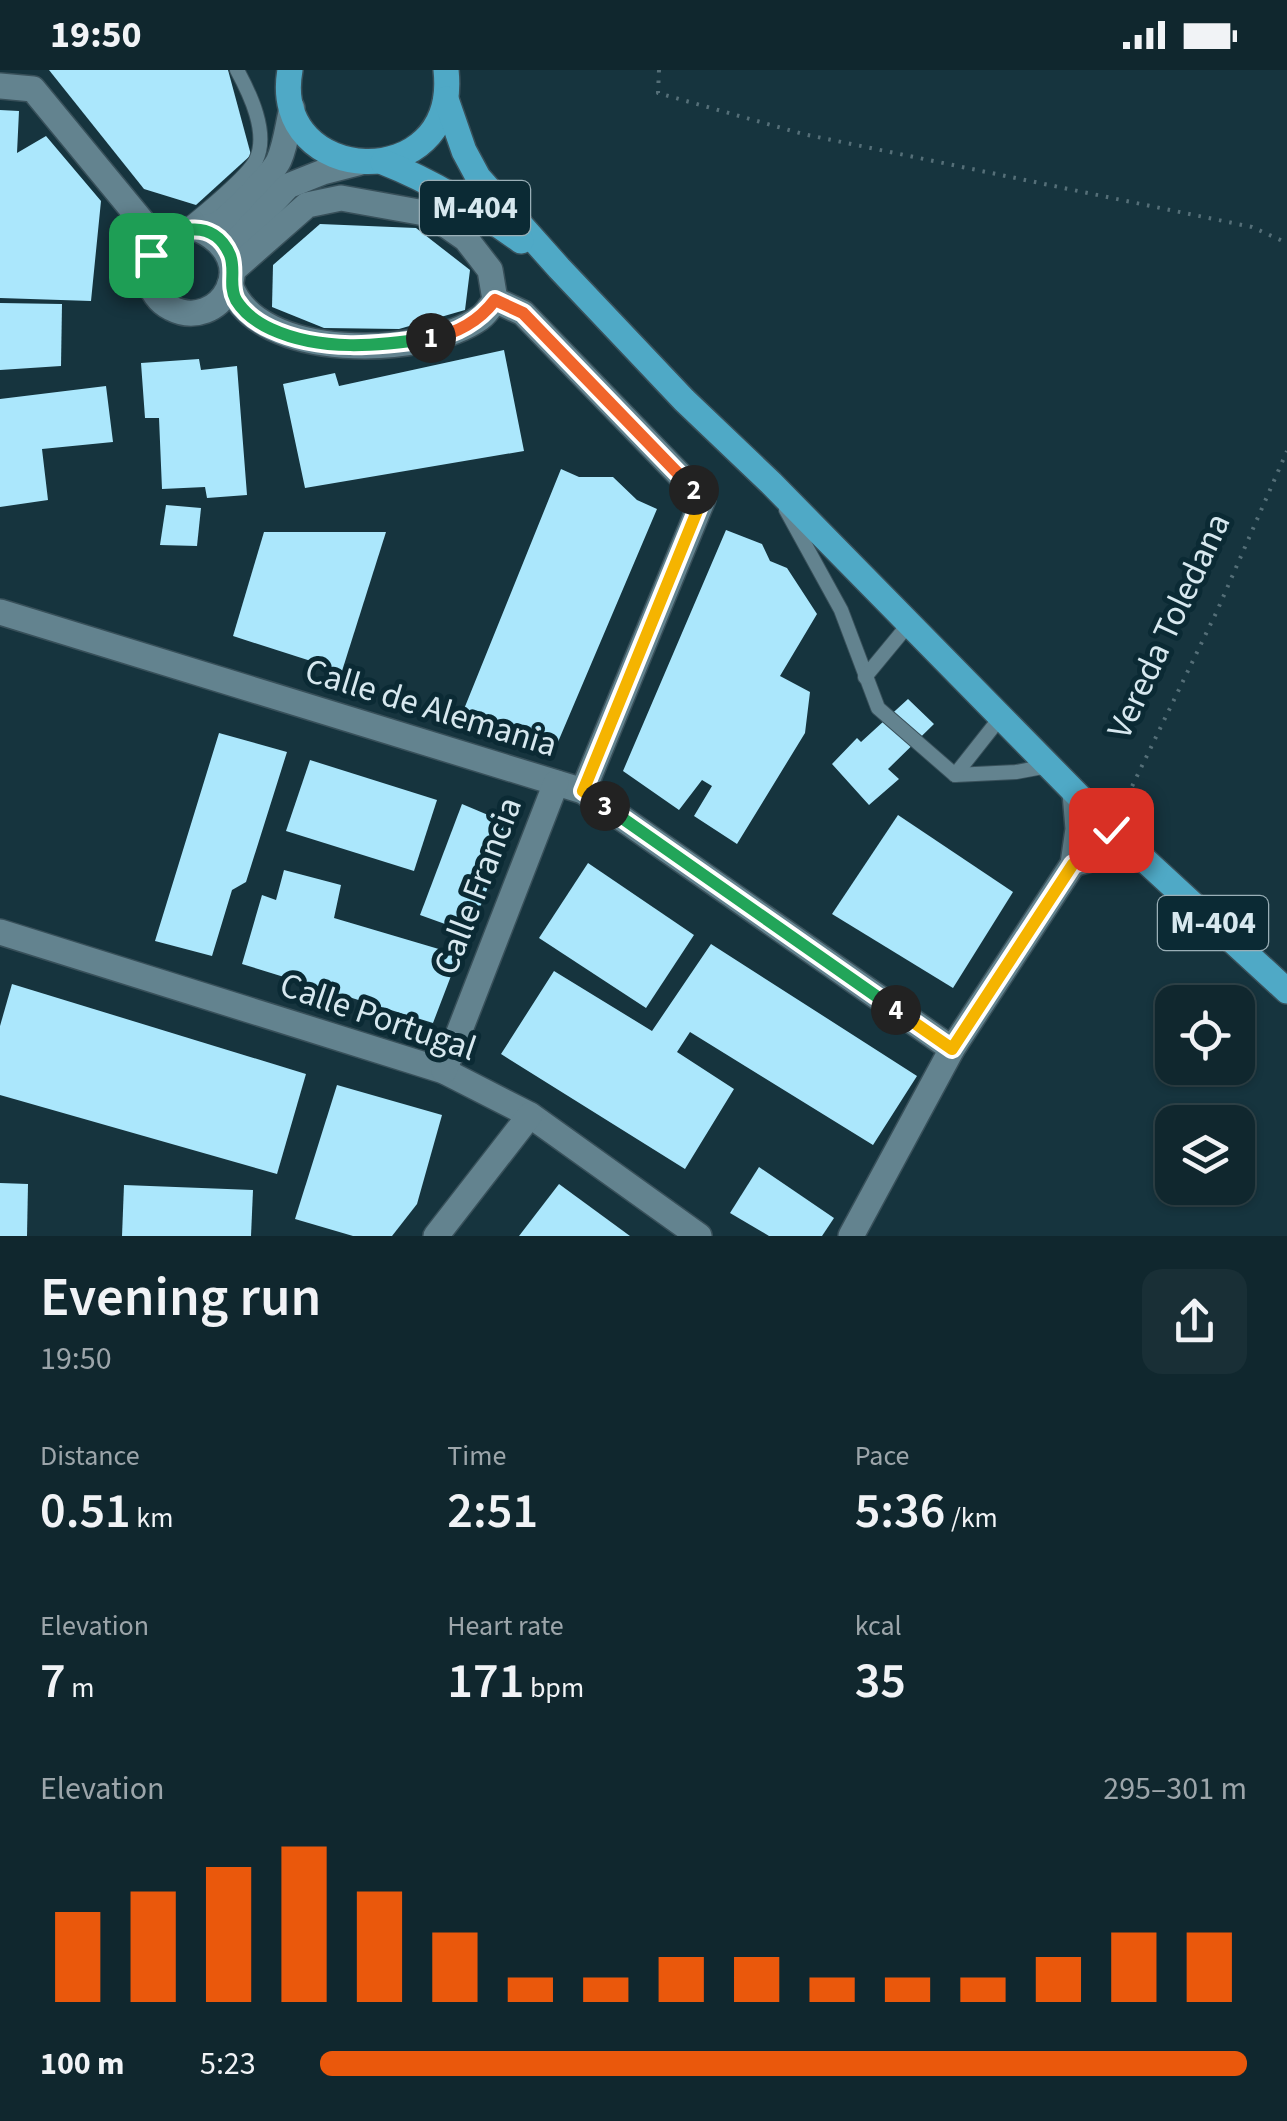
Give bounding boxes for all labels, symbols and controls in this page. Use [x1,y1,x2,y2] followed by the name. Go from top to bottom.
[50,8,142,62] text: 19:50
[420,181,530,235] road number: M-404
[109,213,194,298] pin
[124,228,179,283] icon: arrive
[406,313,456,363] pin: 1
[424,318,438,358] text: 1
[669,465,719,515] pin: 2
[687,470,701,510] text: 2
[1095,505,1243,747] street label: Vereda Toledana
[299,646,563,770] street label: Calle de Alemania
[580,781,630,831] pin: 3
[598,786,612,826] text: 3
[1069,788,1154,873] pin
[421,790,535,982] street label: Calle Francia
[1084,803,1139,858] icon: check
[1158,896,1268,950] road number: M-404
[273,960,483,1074] street label: Calle Portugal
[871,985,921,1035] pin: 4
[1155,985,1255,1205] map controls
[1155,985,1255,1085] button: locate
[889,990,903,1030] text: 4
[1155,1105,1255,1205] button: layers
[40,1259,321,1337] text: Evening run
[1142,1269,1247,1374] button: share
[40,1336,112,1382] text: 19:50
[40,1436,140,1476] text: Distance
[447,1436,506,1476] text: Time
[855,1436,910,1476] text: Pace
[40,1476,131,1547] text: 0.51
[447,1476,538,1547] text: 2:51
[855,1476,945,1547] text: 5:36
[131,1498,173,1538] text: km
[945,1498,998,1538] text: /km
[40,1606,149,1646] text: Elevation
[447,1606,564,1646] text: Heart rate
[855,1606,902,1646] text: kcal
[40,1646,66,1717] text: 7
[447,1646,524,1717] text: 171
[855,1646,906,1717] text: 35
[66,1668,94,1708] text: m
[524,1668,584,1708] text: bpm
[40,1766,165,1812] text: Elevation
[1103,1766,1247,1812] text: 295–301 m
[40,2041,125,2087] text: 100 m
[200,2041,256,2087] text: 5:23

